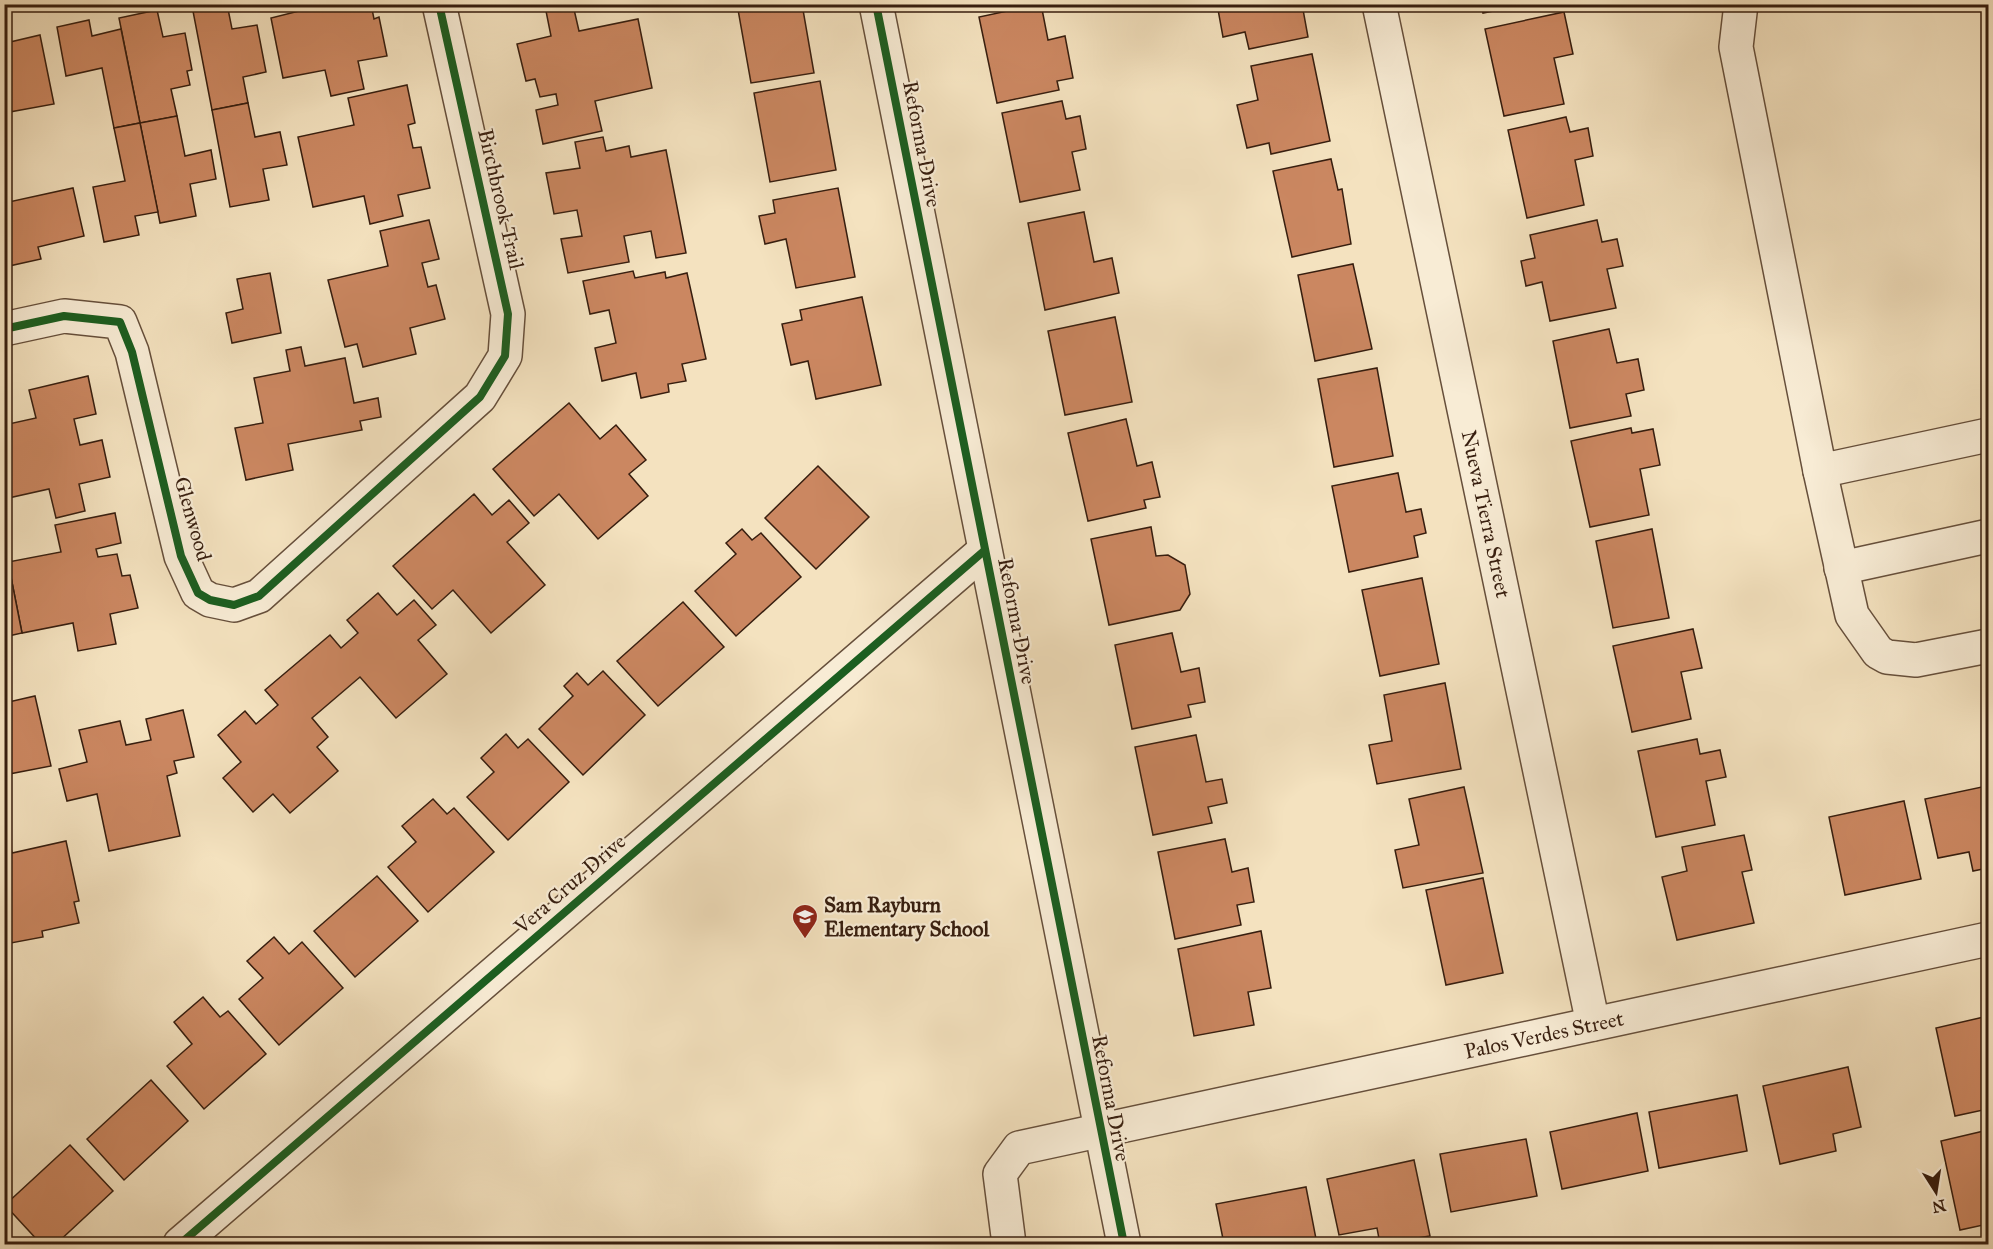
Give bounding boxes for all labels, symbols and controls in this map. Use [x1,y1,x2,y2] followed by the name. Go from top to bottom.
[897,78,947,210] street label: Reforma Drive
[472,126,530,272] street label: Birchbrook Trail
[1456,428,1517,601] street label: Nueva Tierra Street
[169,474,218,565] street label: Glenwood
[992,555,1042,687] street label: Reforma Drive
[508,828,631,940] street label: Vera Cruz Drive
[824,892,990,942] place label: Sam Rayburn Elementary School
[790,902,820,940] school or university icon: Sam Rayburn Elementary School
[1462,1005,1627,1065] street label: Palos Verdes Street
[1086,1032,1136,1164] street label: Reforma Drive
[1906,1162,1966,1222] north arrow
[1930,1195,1948,1217] text: N

